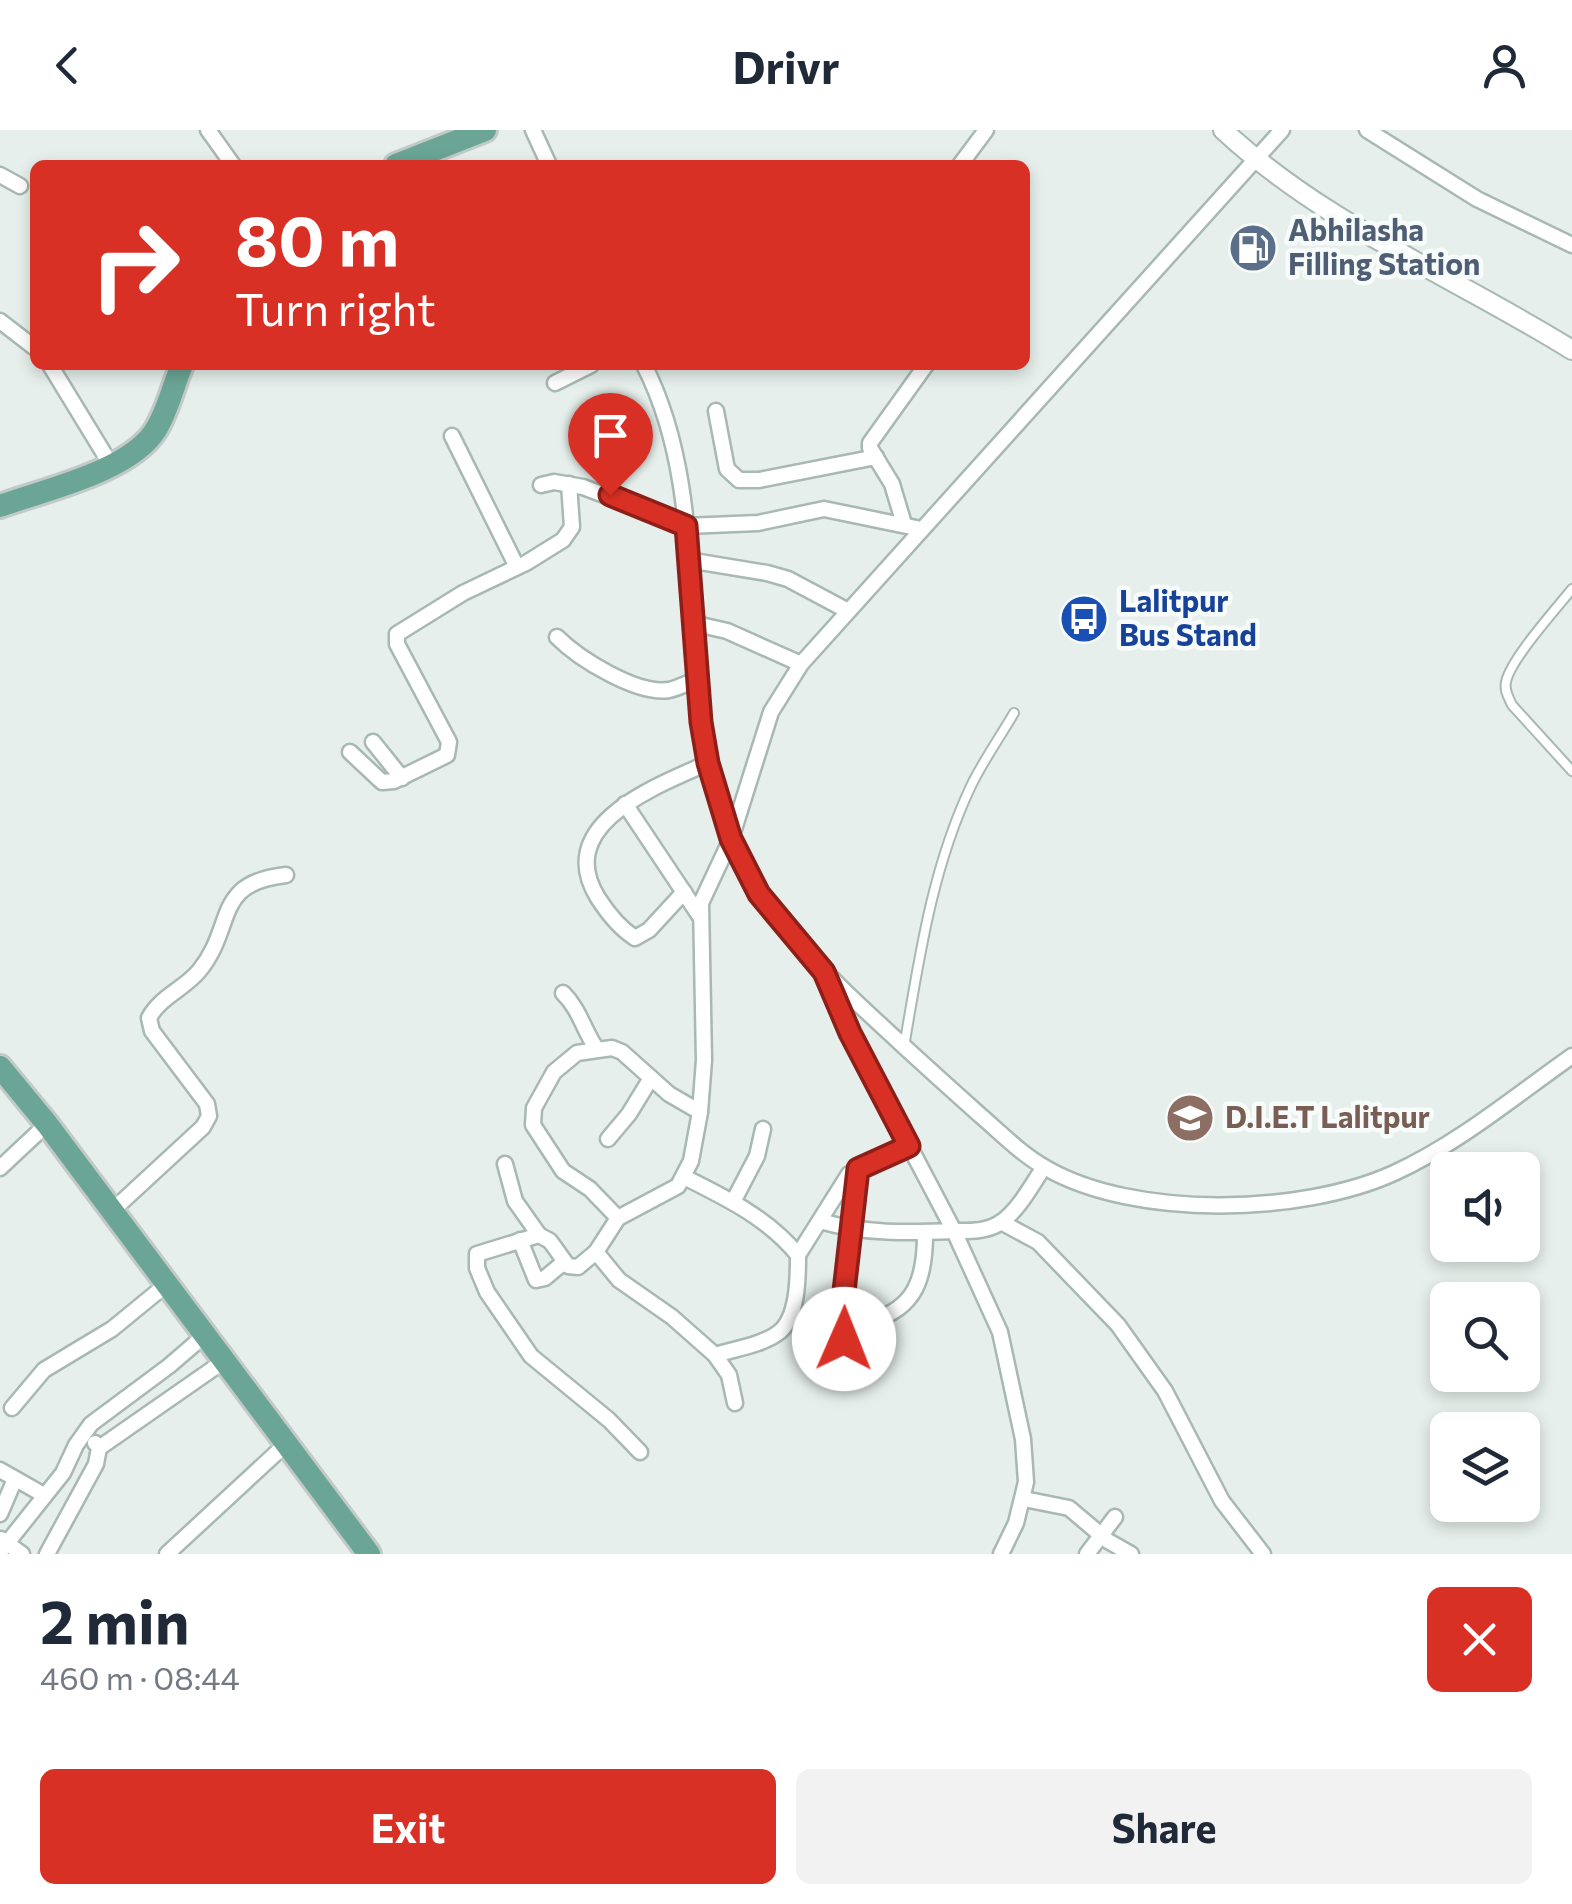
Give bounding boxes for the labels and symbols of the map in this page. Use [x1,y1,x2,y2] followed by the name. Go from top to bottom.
[1288,210,1480,281] place label: Abhilasha Filling Station
[1227,222,1279,274] fuel station icon: Abhilasha Filling Station
[568,393,653,496] pin
[1119,581,1257,652] place label: Lalitpur Bus Stand
[1058,593,1110,645] bus stop icon: Lalitpur Bus Stand
[1164,1092,1216,1144] school or university icon: D.I.E.T Lalitpur
[1225,1097,1430,1134] place label: D.I.E.T Lalitpur
[792,1287,896,1391] position arrow

